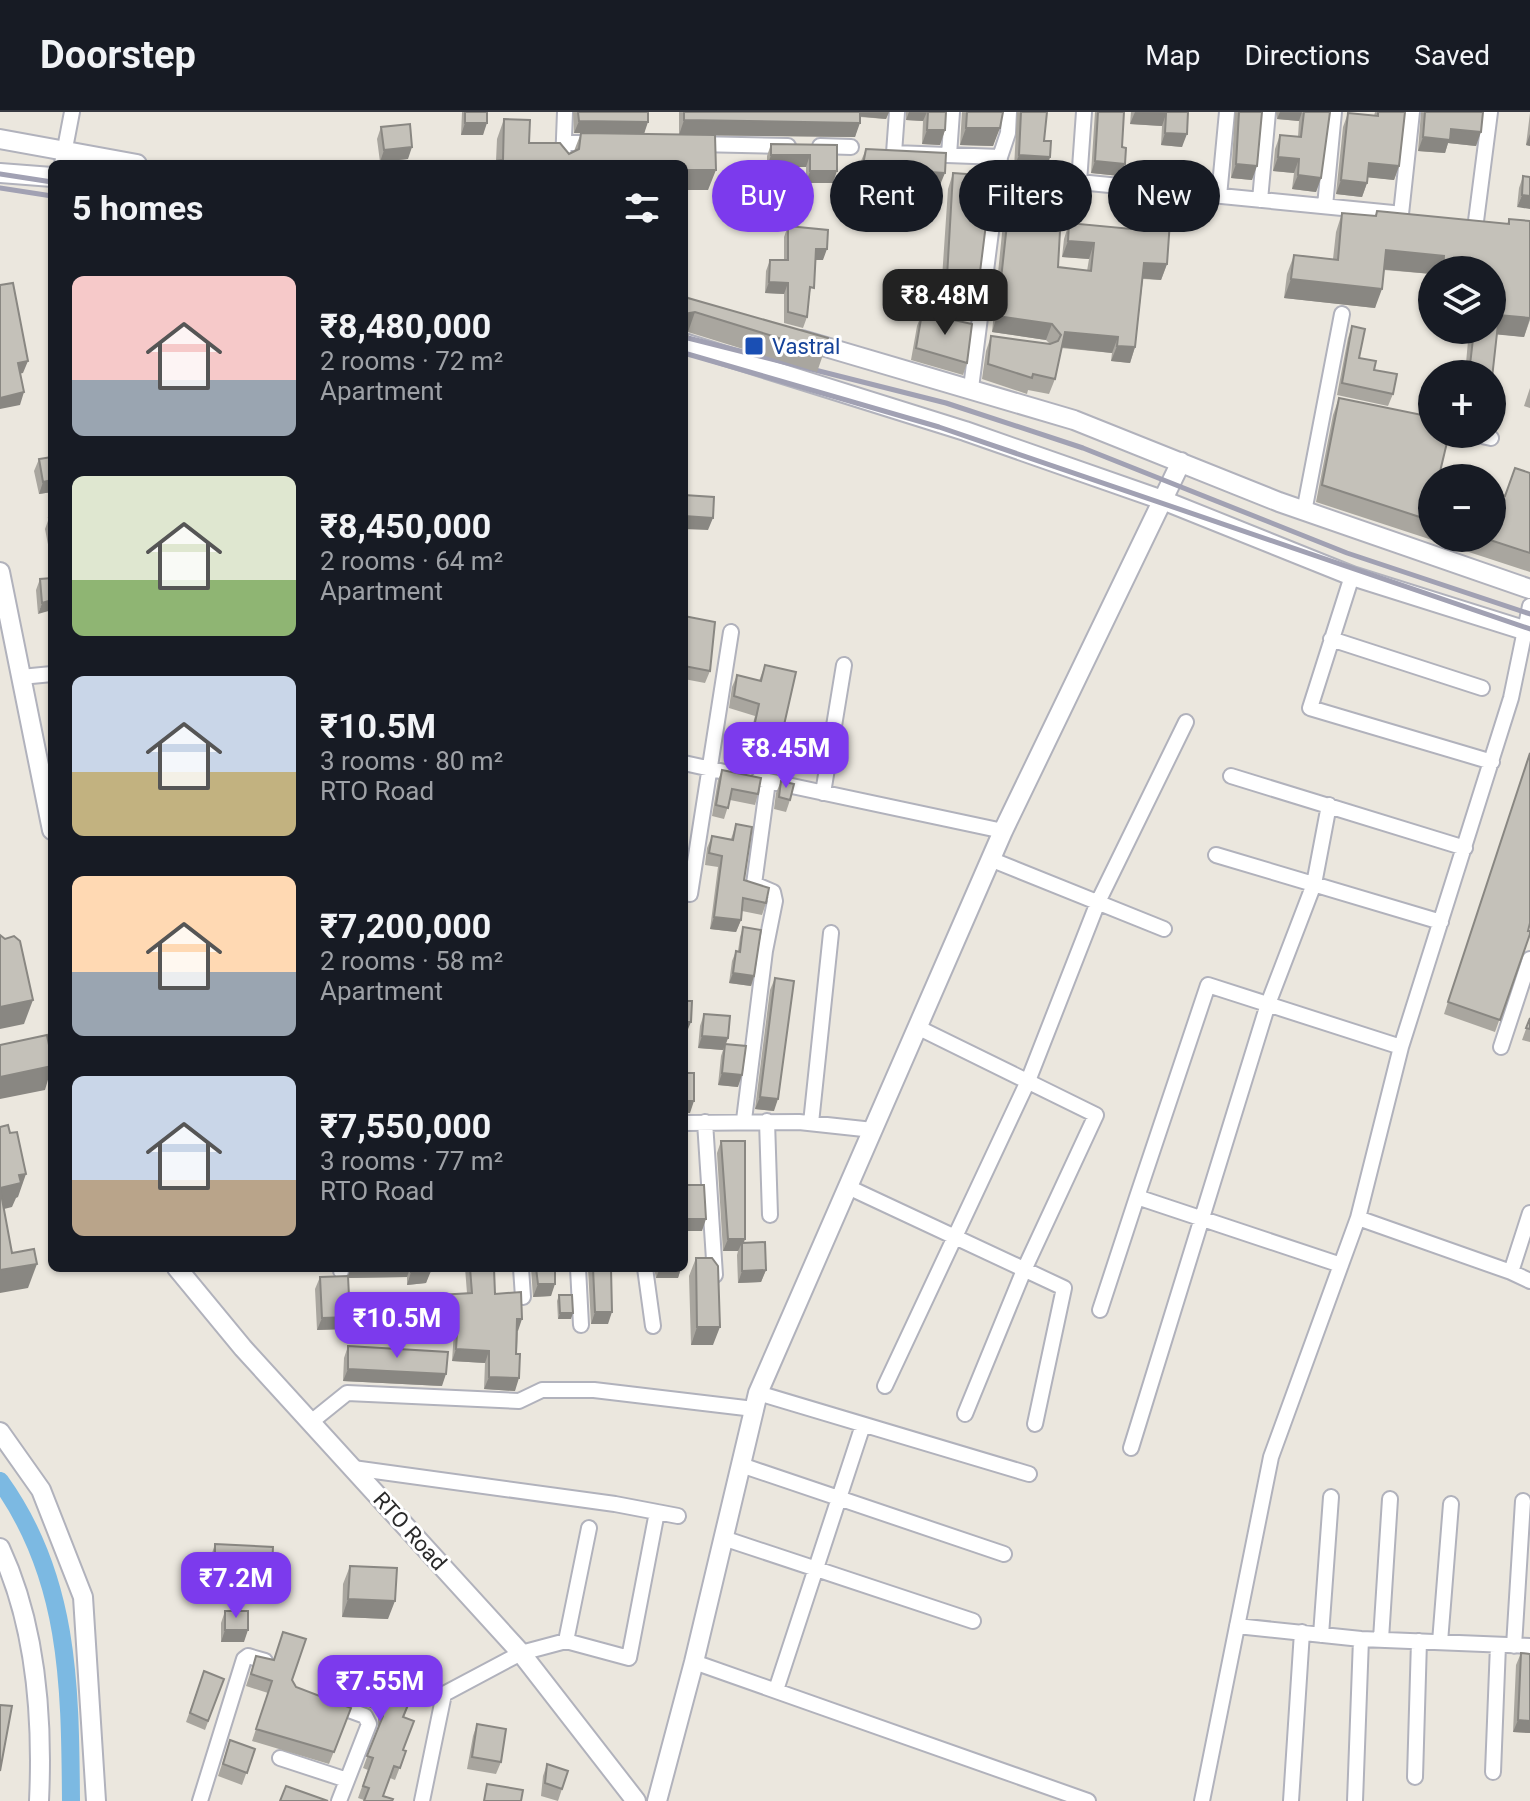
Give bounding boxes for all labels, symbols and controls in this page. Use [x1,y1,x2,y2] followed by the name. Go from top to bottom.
[40,33,196,77] text: Doorstep
[1145,39,1201,72] text: Map
[1245,39,1370,72] text: Directions
[1414,39,1490,72] text: Saved
[712,160,814,232] chip: Buy
[830,160,943,232] chip: Rent
[959,160,1092,232] chip: Filters
[1108,160,1220,232] chip: New
[620,186,664,230] icon: filters
[72,188,203,228] text: 5 homes
[1418,256,1506,552] map controls
[1418,256,1506,344] button: layers
[880,269,1010,337] pin: ₹8.48M
[901,280,989,310] text: ₹8.48M
[320,306,491,346] text: ₹8,480,000
[136,308,232,404] icon: home
[772,334,840,359] place label: Vastral
[743,335,765,357] marker: Vastral
[320,346,503,376] text: 2 rooms · 72 m²
[1418,360,1506,448] button: +
[320,376,443,406] text: Apartment
[1418,464,1506,552] button: −
[320,506,491,546] text: ₹8,450,000
[136,508,232,604] icon: home
[320,546,503,576] text: 2 rooms · 64 m²
[320,576,443,606] text: Apartment
[320,706,436,746] text: ₹10.5M
[136,708,232,804] icon: home
[721,722,851,790] pin: ₹8.45M
[742,733,830,763] text: ₹8.45M
[320,746,503,776] text: 3 rooms · 80 m²
[320,776,434,806] text: RTO Road
[320,906,491,946] text: ₹7,200,000
[136,908,232,1004] icon: home
[320,946,503,976] text: 2 rooms · 58 m²
[320,976,443,1006] text: Apartment
[320,1106,491,1146] text: ₹7,550,000
[136,1108,232,1204] icon: home
[320,1146,503,1176] text: 3 rooms · 77 m²
[320,1176,434,1206] text: RTO Road
[332,1292,462,1360] pin: ₹10.5M
[353,1303,441,1333] text: ₹10.5M
[368,1487,452,1575] street label: RTO Road
[180,1552,292,1620] pin: ₹7.2M
[199,1563,273,1593] text: ₹7.2M
[315,1655,445,1723] pin: ₹7.55M
[336,1666,424,1696] text: ₹7.55M

